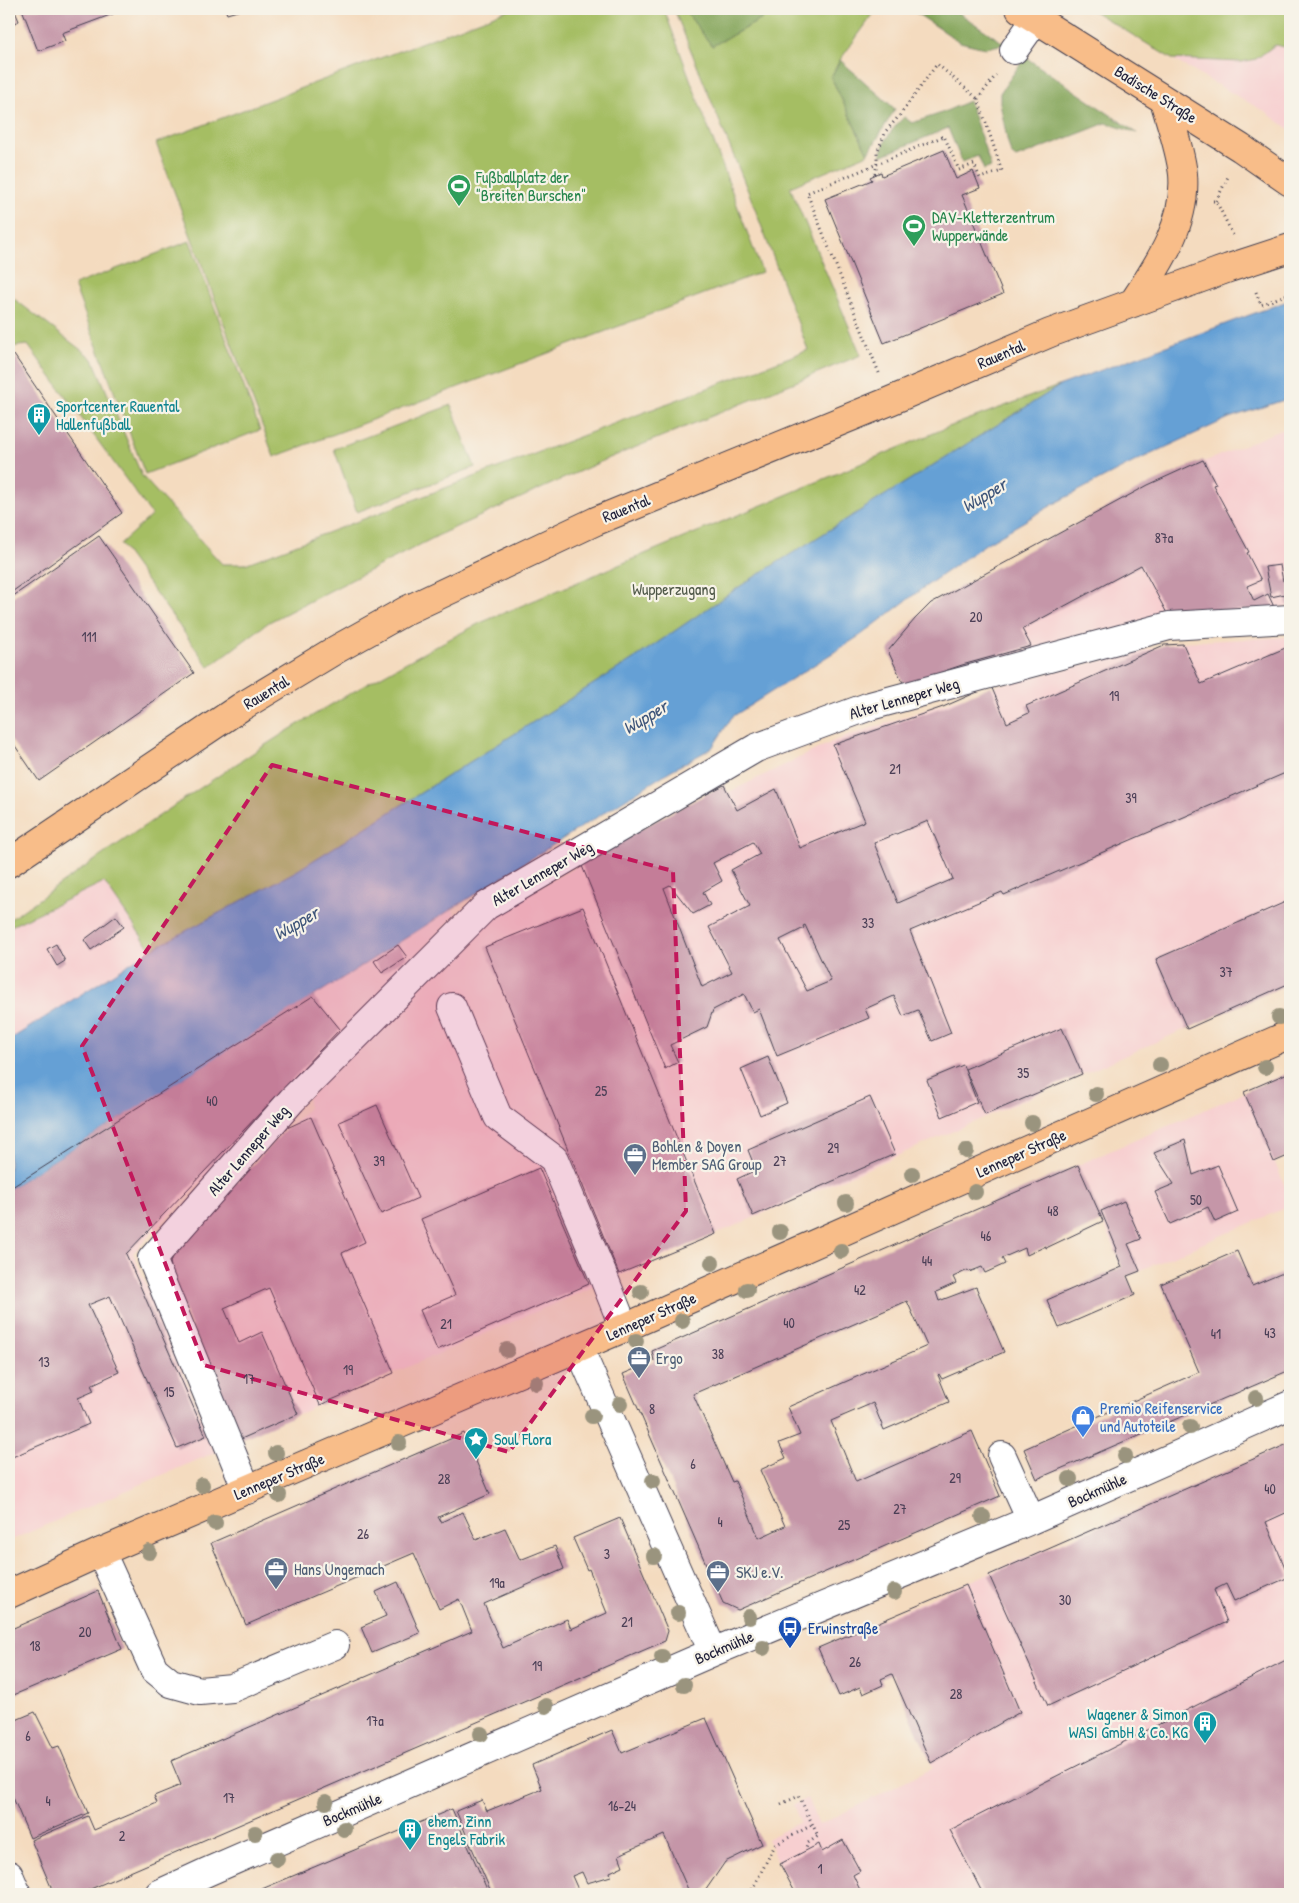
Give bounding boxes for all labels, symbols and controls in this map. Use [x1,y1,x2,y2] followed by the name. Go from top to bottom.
[1111,60,1202,128] street label: Badische Straße
[475,166,586,206] place label: Fußballplatz der "Breiten Burschen"
[446,173,472,207] sports icon: Fußballplatz der "Breiten Burschen"
[932,206,1055,246] place label: DAV-Kletterzentrum Wupperwände
[901,213,927,247] sports icon: DAV-Kletterzentrum Wupperwände
[974,334,1029,374] street label: Rauental
[56,395,180,435] place label: Sportcenter Rauental Hallenfußball
[26,402,52,436] building icon: Sportcenter Rauental Hallenfußball
[957,471,1013,518] water label: Wupper
[599,488,654,527] street label: Rauental
[1155,528,1174,547] house number: 87a
[632,578,716,600] park label: Wupperzugang
[970,607,982,626] house number: 20
[81,627,97,646] house number: 111
[239,669,294,714] street label: Rauental
[846,672,962,724] street label: Alter Lenneper Weg
[1109,686,1119,705] house number: 19
[618,693,674,740] water label: Wupper
[889,759,901,778] house number: 21
[1125,788,1137,807] house number: 39
[487,835,597,911] street label: Alter Lenneper Weg
[269,899,325,946] water label: Wupper
[862,913,874,932] house number: 33
[1219,962,1233,981] house number: 37
[1017,1063,1029,1082] house number: 35
[595,1081,607,1100] house number: 25
[206,1091,218,1110] house number: 40
[203,1100,293,1200] street label: Alter Lenneper Weg
[973,1123,1070,1183] street label: Lenneper Straße
[652,1135,762,1175] place label: Bohlen & Doyen Member SAG Group
[827,1138,839,1157] house number: 29
[622,1142,648,1176] office icon: Bohlen & Doyen Member SAG Group
[373,1151,385,1170] house number: 39
[773,1151,787,1170] house number: 27
[1190,1190,1202,1209] house number: 50
[1047,1201,1059,1220] house number: 48
[981,1226,992,1245] house number: 46
[922,1251,932,1270] house number: 44
[854,1280,866,1299] house number: 42
[603,1286,700,1346] street label: Lenneper Straße
[783,1313,795,1332] house number: 40
[440,1314,452,1333] house number: 21
[1264,1323,1276,1342] house number: 43
[1211,1324,1221,1343] house number: 41
[712,1344,724,1363] house number: 38
[626,1345,652,1379] office icon: Ergo
[656,1347,683,1369] place label: Ergo
[38,1352,50,1371] house number: 13
[343,1360,353,1379] house number: 19
[243,1369,255,1388] house number: 17
[163,1382,175,1401] house number: 15
[1100,1397,1223,1437] place label: Premio Reifenservice und Autoteile
[649,1399,655,1418] house number: 8
[1070,1404,1096,1438] shop icon: Premio Reifenservice und Autoteile
[463,1426,489,1460] place icon: Soul Flora
[494,1428,551,1450] place label: Soul Flora
[230,1447,328,1505] street label: Lenneper Straße
[690,1454,696,1473] house number: 6
[1064,1467,1130,1513] street label: Bockmühle
[949,1468,961,1487] house number: 29
[438,1469,450,1488] house number: 28
[1264,1479,1276,1498] house number: 40
[893,1499,907,1518] house number: 27
[717,1512,723,1531] house number: 4
[838,1515,850,1534] house number: 25
[357,1524,369,1543] house number: 26
[604,1544,610,1563] house number: 3
[263,1556,289,1590] office icon: Hans Ungemach
[294,1558,385,1580] place label: Hans Ungemach
[705,1559,731,1593] office icon: SKJ e.V.
[736,1561,784,1583] place label: SKJ e.V.
[489,1573,505,1592] house number: 19a
[1059,1590,1071,1609] house number: 30
[621,1612,633,1631] house number: 21
[777,1615,803,1649] bus stop icon: Erwinstraße
[808,1617,879,1639] place label: Erwinstraße
[79,1622,91,1641] house number: 20
[691,1625,757,1669] street label: Bockmühle
[29,1636,41,1655] house number: 18
[849,1652,861,1671] house number: 26
[532,1656,542,1675] house number: 19
[950,1684,962,1703] house number: 28
[1069,1703,1188,1743] place label: Wagener & Simon WASI GmbH & Co. KG
[1192,1710,1218,1744] building icon: Wagener & Simon WASI GmbH & Co. KG
[366,1711,384,1730] house number: 17a
[25,1726,31,1745] house number: 6
[319,1787,385,1831] street label: Bockmühle
[223,1788,235,1807] house number: 17
[45,1791,51,1810] house number: 4
[608,1796,636,1815] house number: 16-24
[428,1810,505,1850] place label: ehem. Zinn Engels Fabrik
[397,1817,423,1851] building icon: ehem. Zinn Engels Fabrik
[119,1826,126,1845] house number: 2
[817,1859,823,1878] house number: 1

